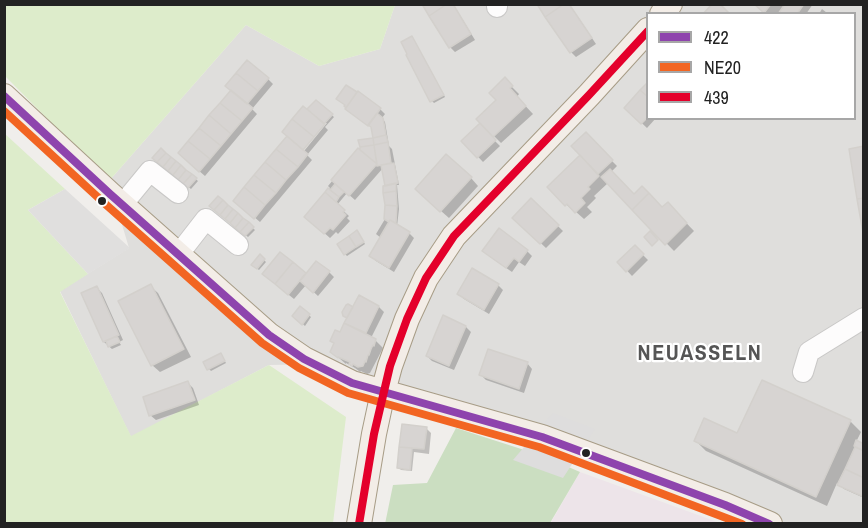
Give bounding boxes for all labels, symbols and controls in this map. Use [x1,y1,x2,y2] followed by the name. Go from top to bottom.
[646,12,856,120] legend
[704,25,729,50] text: 422
[704,55,741,80] text: NE20
[704,85,729,110] text: 439
[96,195,108,207] unlabelled marker
[638,341,762,367] district label: NEUASSELN
[580,447,592,459] unlabelled marker

